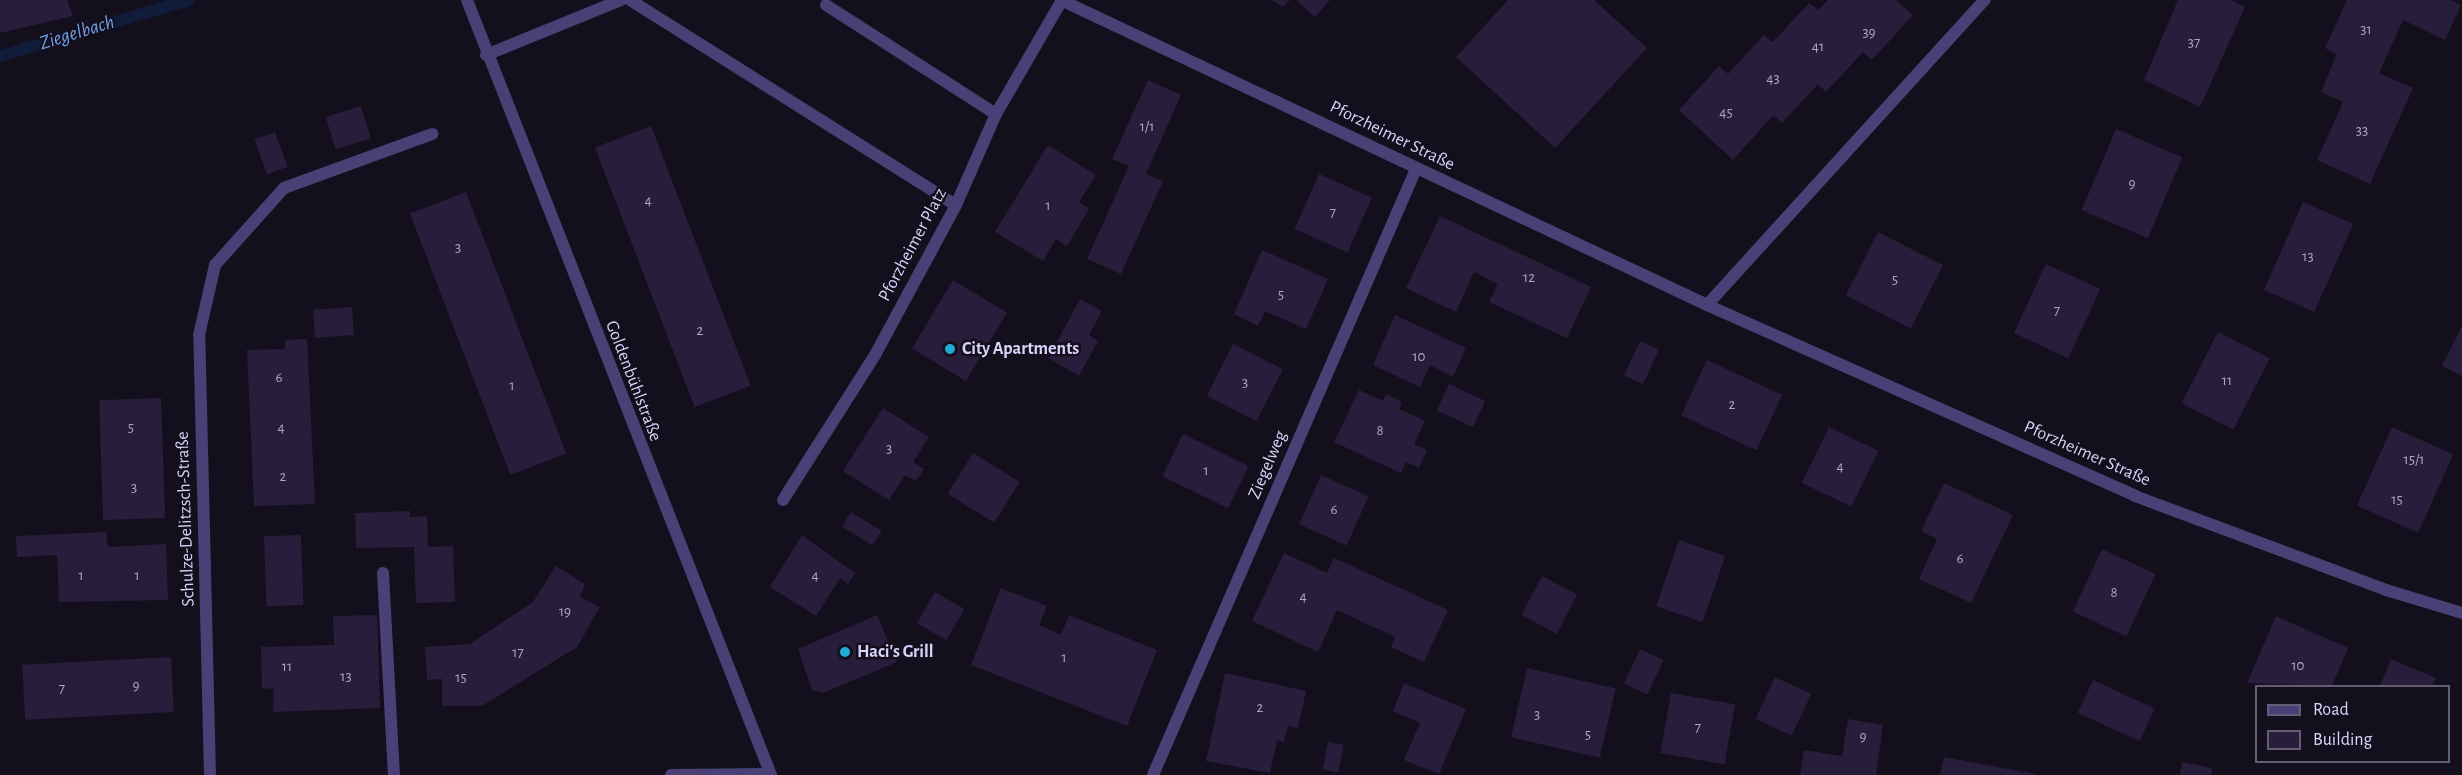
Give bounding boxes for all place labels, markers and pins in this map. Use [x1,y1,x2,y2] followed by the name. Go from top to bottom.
[962,338,1079,360] place label: City Apartments
[943,342,957,356] marker: City Apartments
[857,641,934,663] place label: Haci's Grill
[838,645,852,659] marker: Haci's Grill

